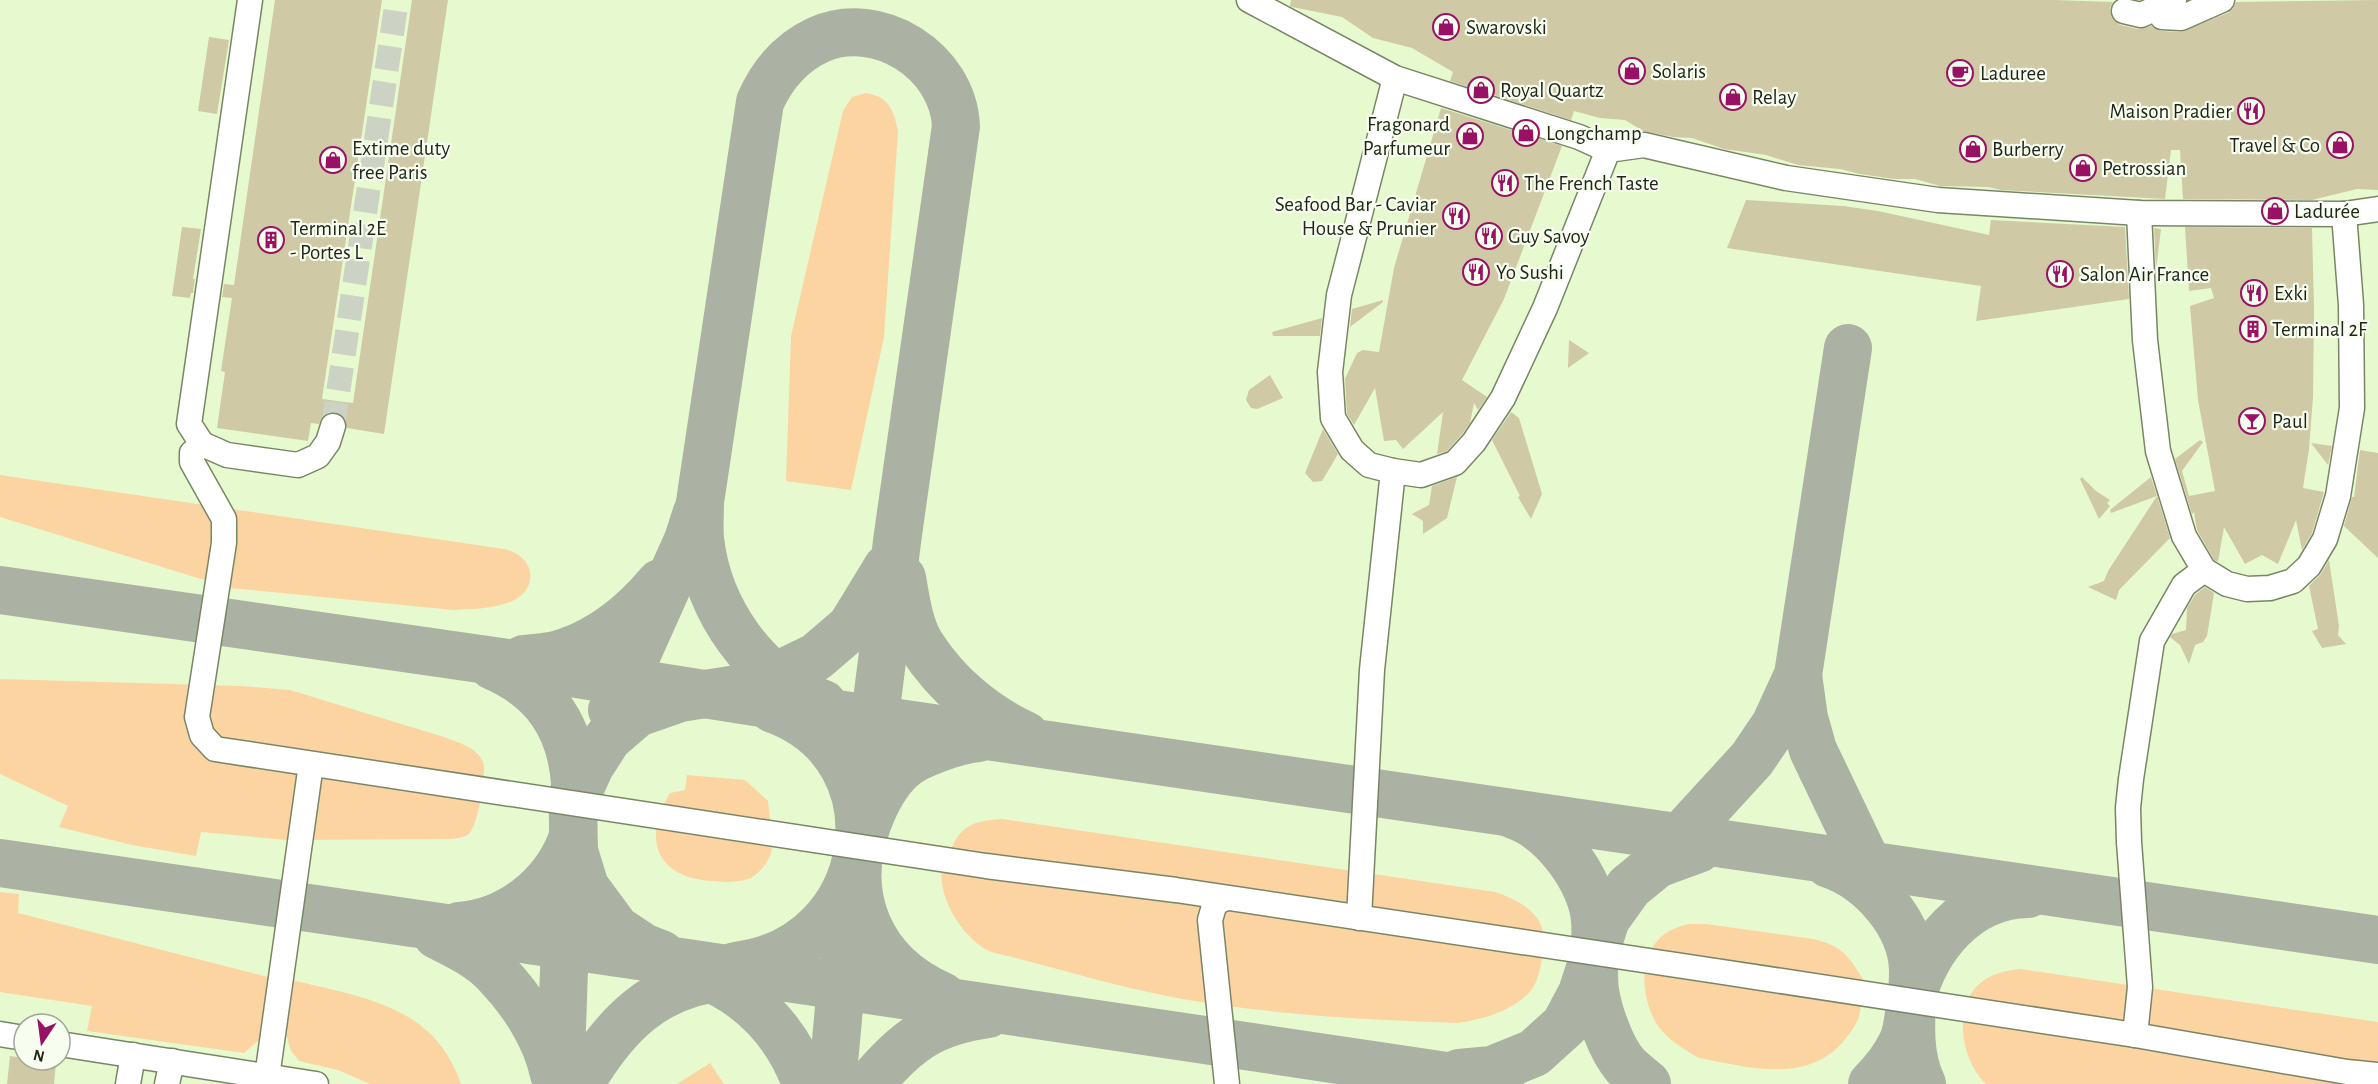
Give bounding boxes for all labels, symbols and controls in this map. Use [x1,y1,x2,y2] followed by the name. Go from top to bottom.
[1431,12,1461,42] shop icon: Swarovski
[1466,17,1547,38] place label: Swarovski
[1617,56,1647,86] shop icon: Solaris
[1945,58,1975,88] cafe icon: Laduree
[1652,61,1706,82] place label: Solaris
[1980,63,2046,84] place label: Laduree
[1466,75,1496,105] shop icon: Royal Quartz
[1500,80,1604,101] place label: Royal Quartz
[1718,82,1748,112] shop icon: Relay
[1752,87,1796,108] place label: Relay
[2236,96,2266,126] restaurant icon: Maison Pradier
[2109,101,2232,122] place label: Maison Pradier
[1363,114,1450,159] place label: Fragonard Parfumeur
[1511,118,1541,148] shop icon: Longchamp
[1455,121,1485,151] shop icon: Fragonard Parfumeur
[1546,123,1642,144] place label: Longchamp
[2325,130,2355,160] shop icon: Travel & Co
[1958,134,1988,164] shop icon: Burberry
[2229,135,2320,156] place label: Travel & Co
[352,138,450,183] place label: Extime duty free Paris
[1992,139,2064,160] place label: Burberry
[318,145,348,175] shop icon: Extime duty free Paris
[2068,153,2098,183] shop icon: Petrossian
[2102,158,2186,179] place label: Petrossian
[1490,168,1520,198] restaurant icon: The French Taste
[1524,173,1659,194] place label: The French Taste
[1275,194,1436,239] place label: Seafood Bar - Caviar House & Prunier
[2260,196,2290,226] shop icon: Ladurée
[1441,201,1471,231] restaurant icon: Seafood Bar - Caviar House & Prunier
[2294,201,2360,222] place label: Ladurée
[290,218,386,263] place label: Terminal 2E - Portes L
[1474,221,1504,251] restaurant icon: Guy Savoy
[256,225,286,255] building icon: Terminal 2E - Portes L
[1508,226,1590,247] place label: Guy Savoy
[1461,257,1491,287] restaurant icon: Yo Sushi
[2045,259,2075,289] restaurant icon: Salon Air France
[1496,262,1564,283] place label: Yo Sushi
[2080,264,2209,285] place label: Salon Air France
[2239,278,2269,308] restaurant icon: Exki
[2274,283,2308,304] place label: Exki
[2238,314,2268,344] building icon: Terminal 2F
[2272,319,2368,340] place label: Terminal 2F
[2237,406,2267,436] bar icon: Paul
[2272,411,2308,432] place label: Paul
[12,1012,72,1072] north arrow
[32,1047,46,1065] text: N

